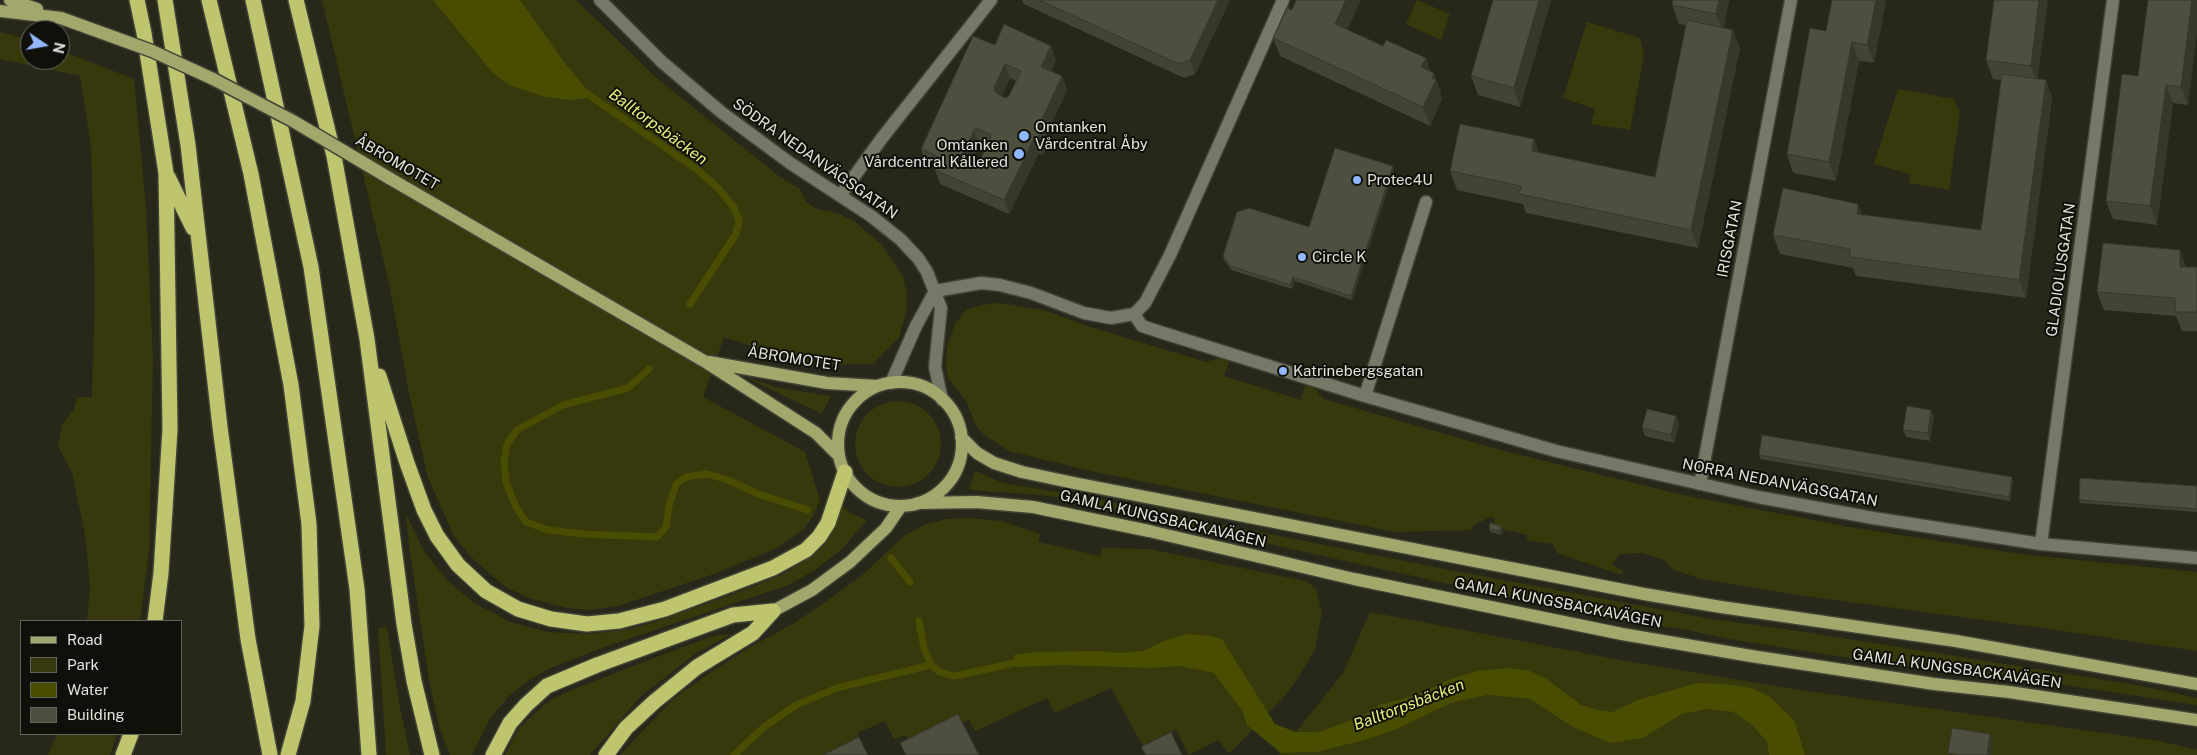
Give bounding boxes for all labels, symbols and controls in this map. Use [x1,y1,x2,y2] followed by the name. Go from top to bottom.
[20,20,70,70] north arrow
[50,41,68,55] text: N
[605,85,711,169] water label: Balltorpsbäcken
[729,95,901,223] street label: SÖDRA NEDANVÄGSGATAN
[1035,118,1148,153] place label: Omtanken Vårdcentral Åby
[1017,129,1031,143] marker: Omtanken Vårdcentral Åby
[352,132,442,194] street label: ÅBROMOTET
[864,136,1008,171] place label: Omtanken Vårdcentral Kållered
[1012,147,1026,161] marker: Omtanken Vårdcentral Kållered
[1367,171,1433,189] place label: Protec4U
[1351,174,1363,186] marker: Protec4U
[1714,199,1746,279] street label: IRISGATAN
[2043,202,2079,338] street label: GLADIOLUSGATAN
[1312,248,1366,266] place label: Circle K
[1296,251,1308,263] marker: Circle K
[746,343,842,375] street label: ÅBROMOTET
[1293,362,1423,380] place label: Katrinebergsgatan
[1277,365,1289,377] marker: Katrinebergsgatan
[1681,455,1879,511] street label: NORRA NEDANVÄGSGATAN
[1058,487,1268,551] street label: GAMLA KUNGSBACKAVÄGEN
[1453,574,1663,632] street label: GAMLA KUNGSBACKAVÄGEN
[20,620,182,735] legend
[67,631,103,648] text: Road
[1851,645,2063,693] street label: GAMLA KUNGSBACKAVÄGEN
[67,656,99,673] text: Park
[1351,675,1467,735] water label: Balltorpsbäcken
[67,681,109,698] text: Water
[67,706,125,723] text: Building

